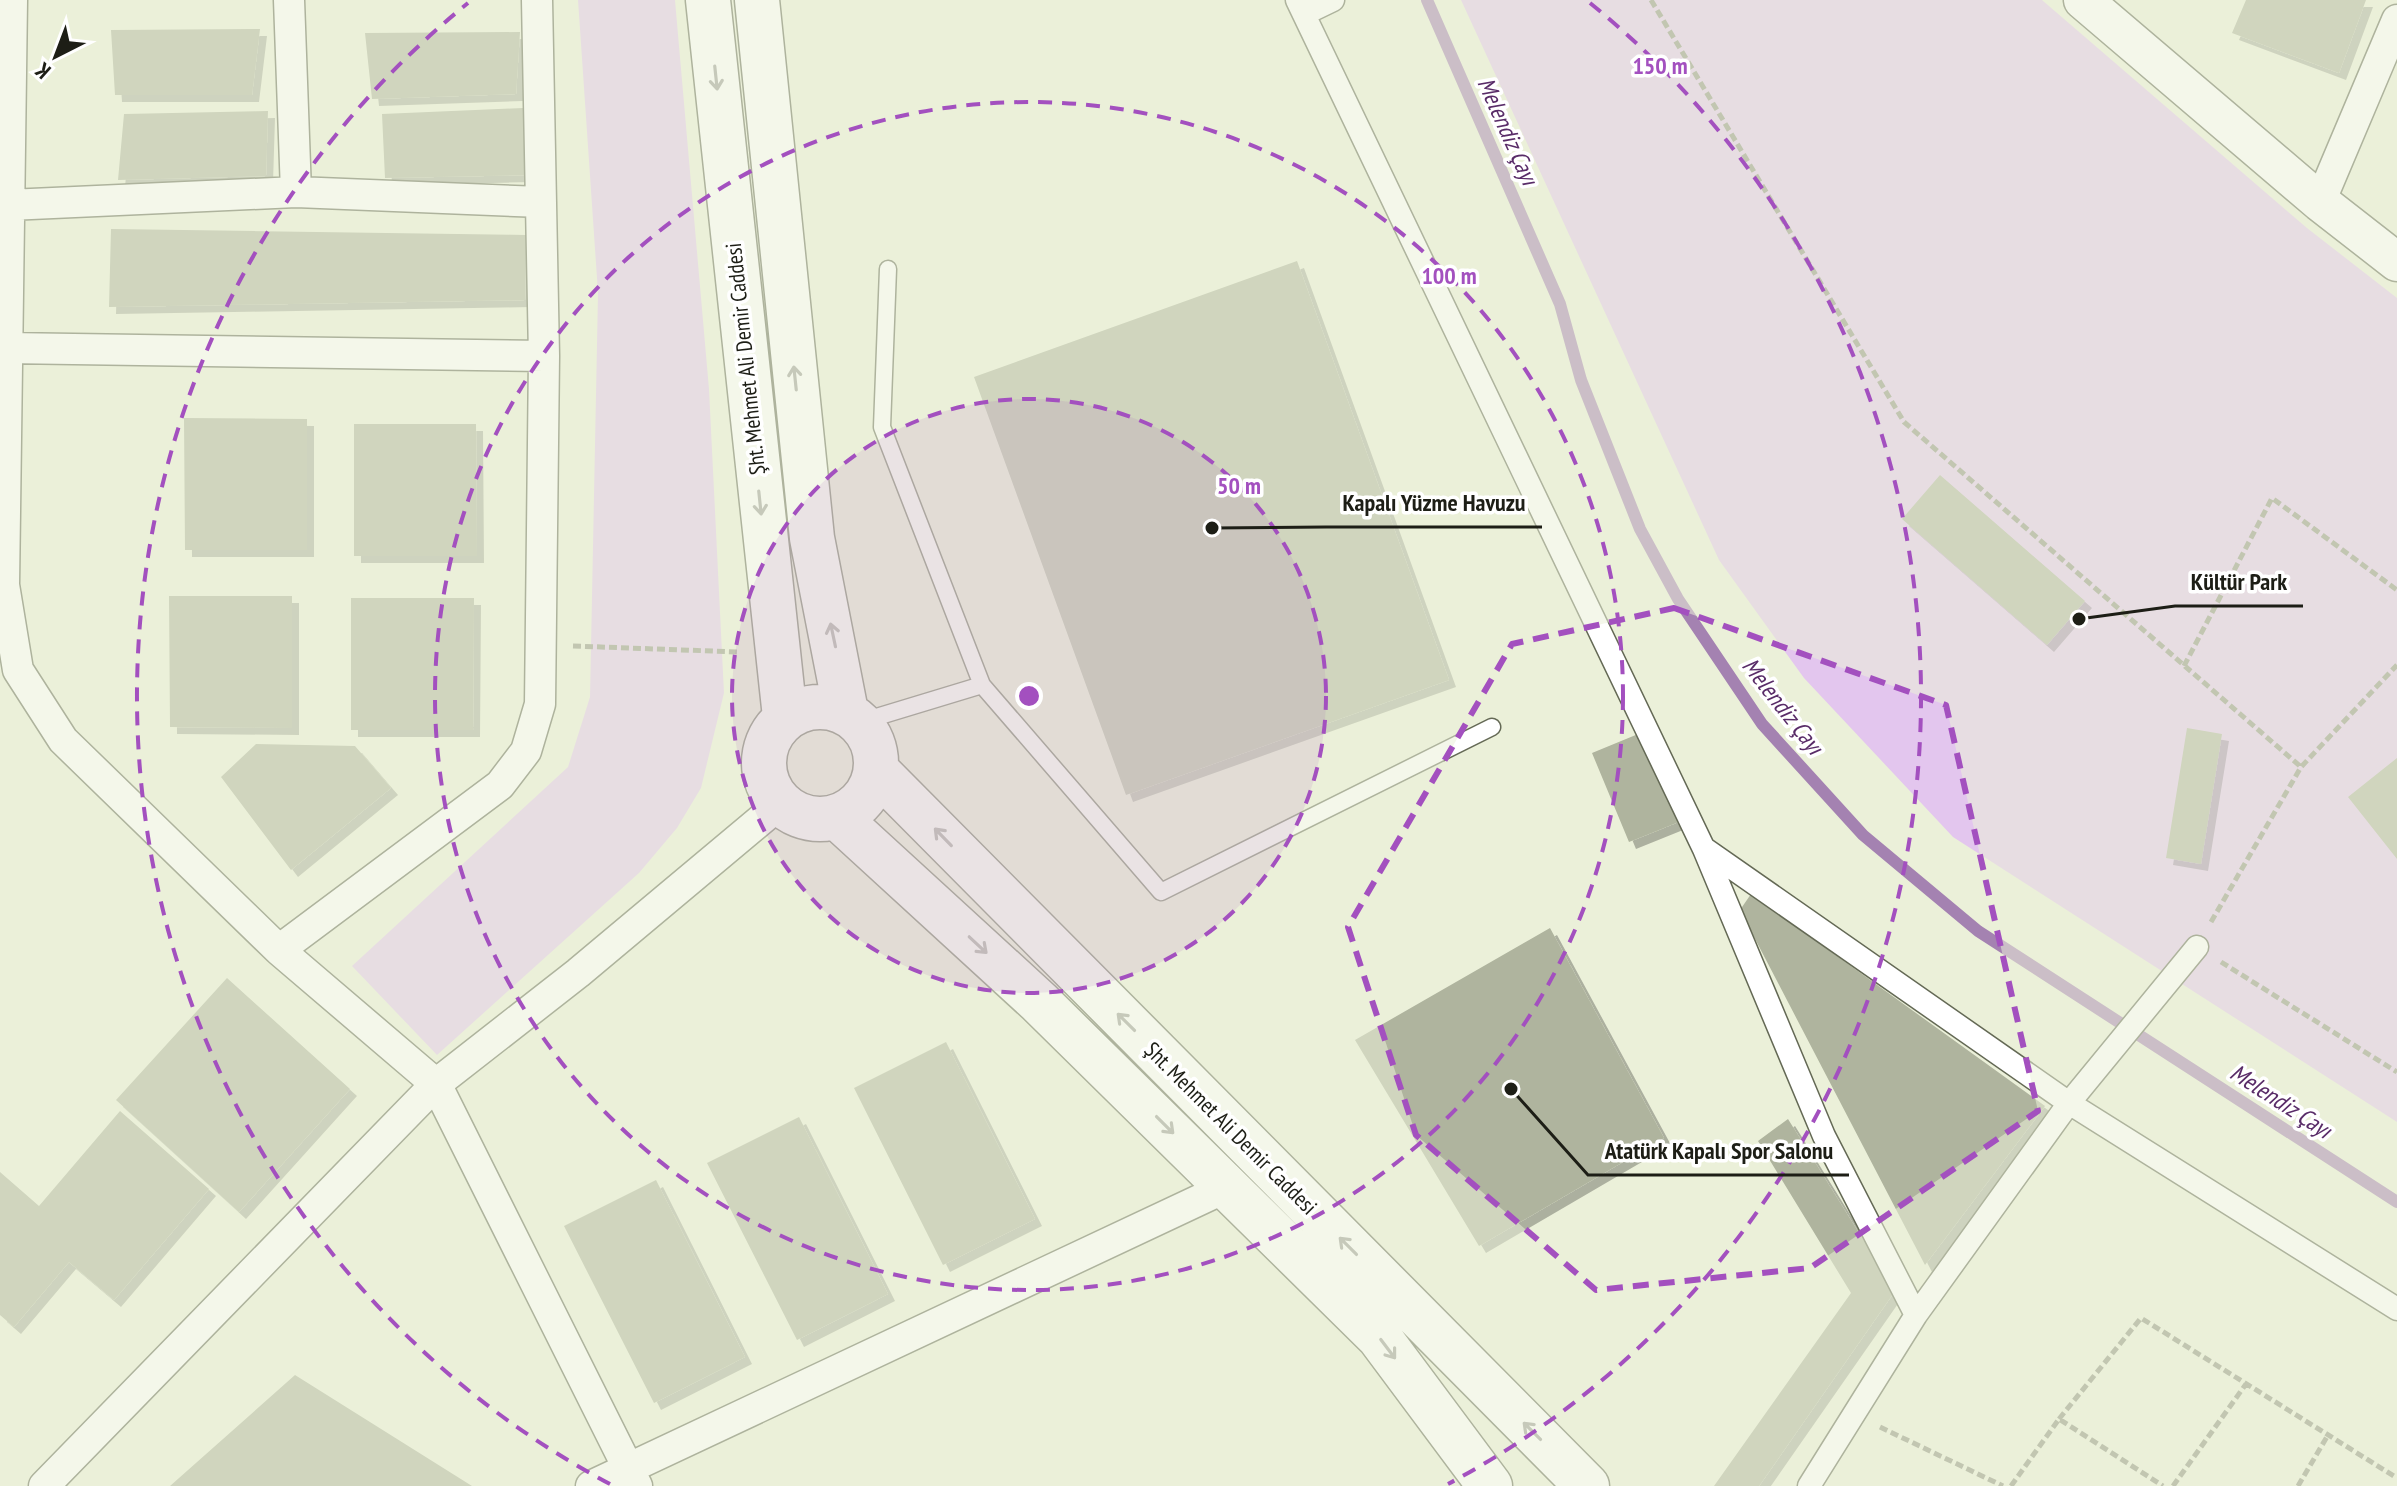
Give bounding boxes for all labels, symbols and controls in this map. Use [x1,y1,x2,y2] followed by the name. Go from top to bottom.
[16,16,96,96] north arrow
[1632,50,1688,81] text: 150 m
[29,56,56,85] text: K
[708,64,723,91] one-way arrow
[1471,72,1546,191] water label: Melendiz Çayı
[719,242,771,476] street label: Şht. Mehmet Ali Demir Caddesi
[1421,260,1477,291] text: 100 m
[788,366,803,392] one-way arrow
[1217,470,1261,501] text: 50 m
[1326,479,1542,527] callout: Kapalı Yüzme Havuzu
[1342,487,1526,518] text: Kapalı Yüzme Havuzu
[752,489,767,516] one-way arrow
[2175,558,2303,606] callout: Kültür Park
[2191,566,2287,597] text: Kültür Park
[824,623,839,649] one-way arrow
[1736,651,1832,762] water label: Melendiz Çayı
[1015,682,1043,710] centre of rings
[933,827,952,847] one-way arrow
[967,935,987,953] one-way arrow
[1117,1013,1136,1032] one-way arrow
[1139,1036,1323,1220] street label: Şht. Mehmet Ali Demir Caddesi
[2225,1057,2339,1146] water label: Melendiz Çayı
[1155,1115,1174,1134] one-way arrow
[1588,1127,1849,1175] callout: Atatürk Kapalı Spor Salonu
[1604,1135,1833,1166] text: Atatürk Kapalı Spor Salonu
[1339,1237,1358,1256] one-way arrow
[1379,1337,1396,1359] one-way arrow
[1522,1421,1541,1441] one-way arrow

